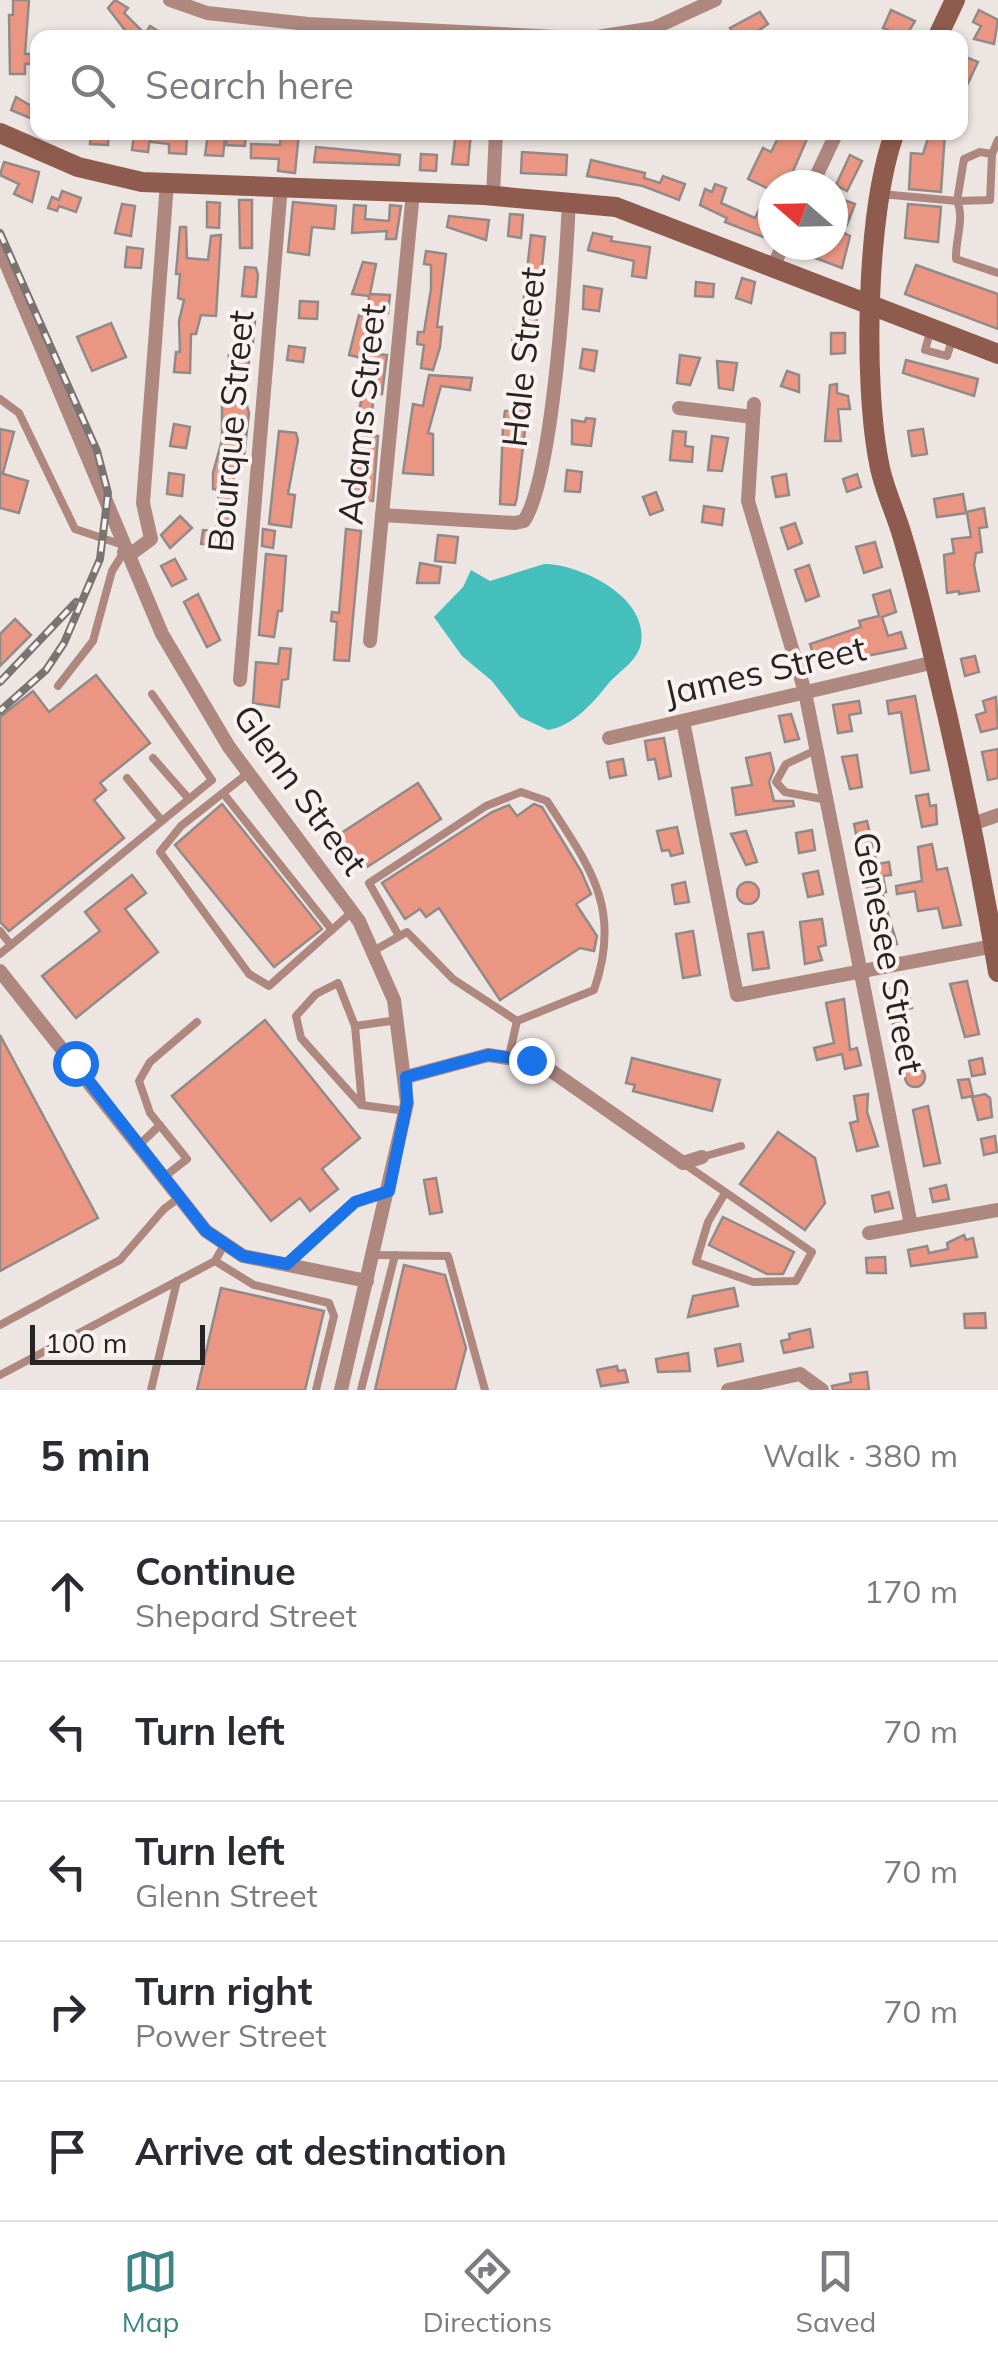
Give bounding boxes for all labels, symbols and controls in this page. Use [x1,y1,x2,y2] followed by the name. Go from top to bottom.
[30,30,968,140] search box
[65,58,120,113] icon: search
[145,61,354,109] text: Search here
[758,170,848,260] north arrow
[492,265,554,449] street label: Hale Street
[328,301,394,526] street label: Adams Street
[198,308,262,554] street label: Bourque Street
[660,625,870,715] street label: James Street
[224,696,377,883] street label: Glenn Street
[844,828,934,1078] street label: Genesee Street
[509,1038,555,1084] route end
[53,1041,99,1087] route start
[30,1320,205,1364] scale bar
[45,1325,127,1360] text: 100 m
[40,1429,151,1482] text: 5 min
[763,1435,958,1475] text: Walk · 380 m
[135,1547,296,1595] text: Continue
[40,1564,95,1619] icon: ahead
[864,1571,958,1611] text: 170 m
[135,1595,357,1635] text: Shepard Street
[40,1704,95,1759] icon: left
[135,1707,285,1755] text: Turn left
[883,1711,958,1751] text: 70 m
[135,1827,285,1875] text: Turn left
[40,1844,95,1899] icon: left
[883,1851,958,1891] text: 70 m
[135,1875,318,1915] text: Glenn Street
[135,1967,312,2015] text: Turn right
[40,1984,95,2039] icon: right
[883,1991,958,2031] text: 70 m
[135,2015,327,2055] text: Power Street
[40,2124,95,2179] icon: arrive
[135,2127,507,2175] text: Arrive at destination
[122,2244,179,2339] tab: Map
[423,2244,552,2339] tab: Directions
[795,2244,876,2339] tab: Saved

